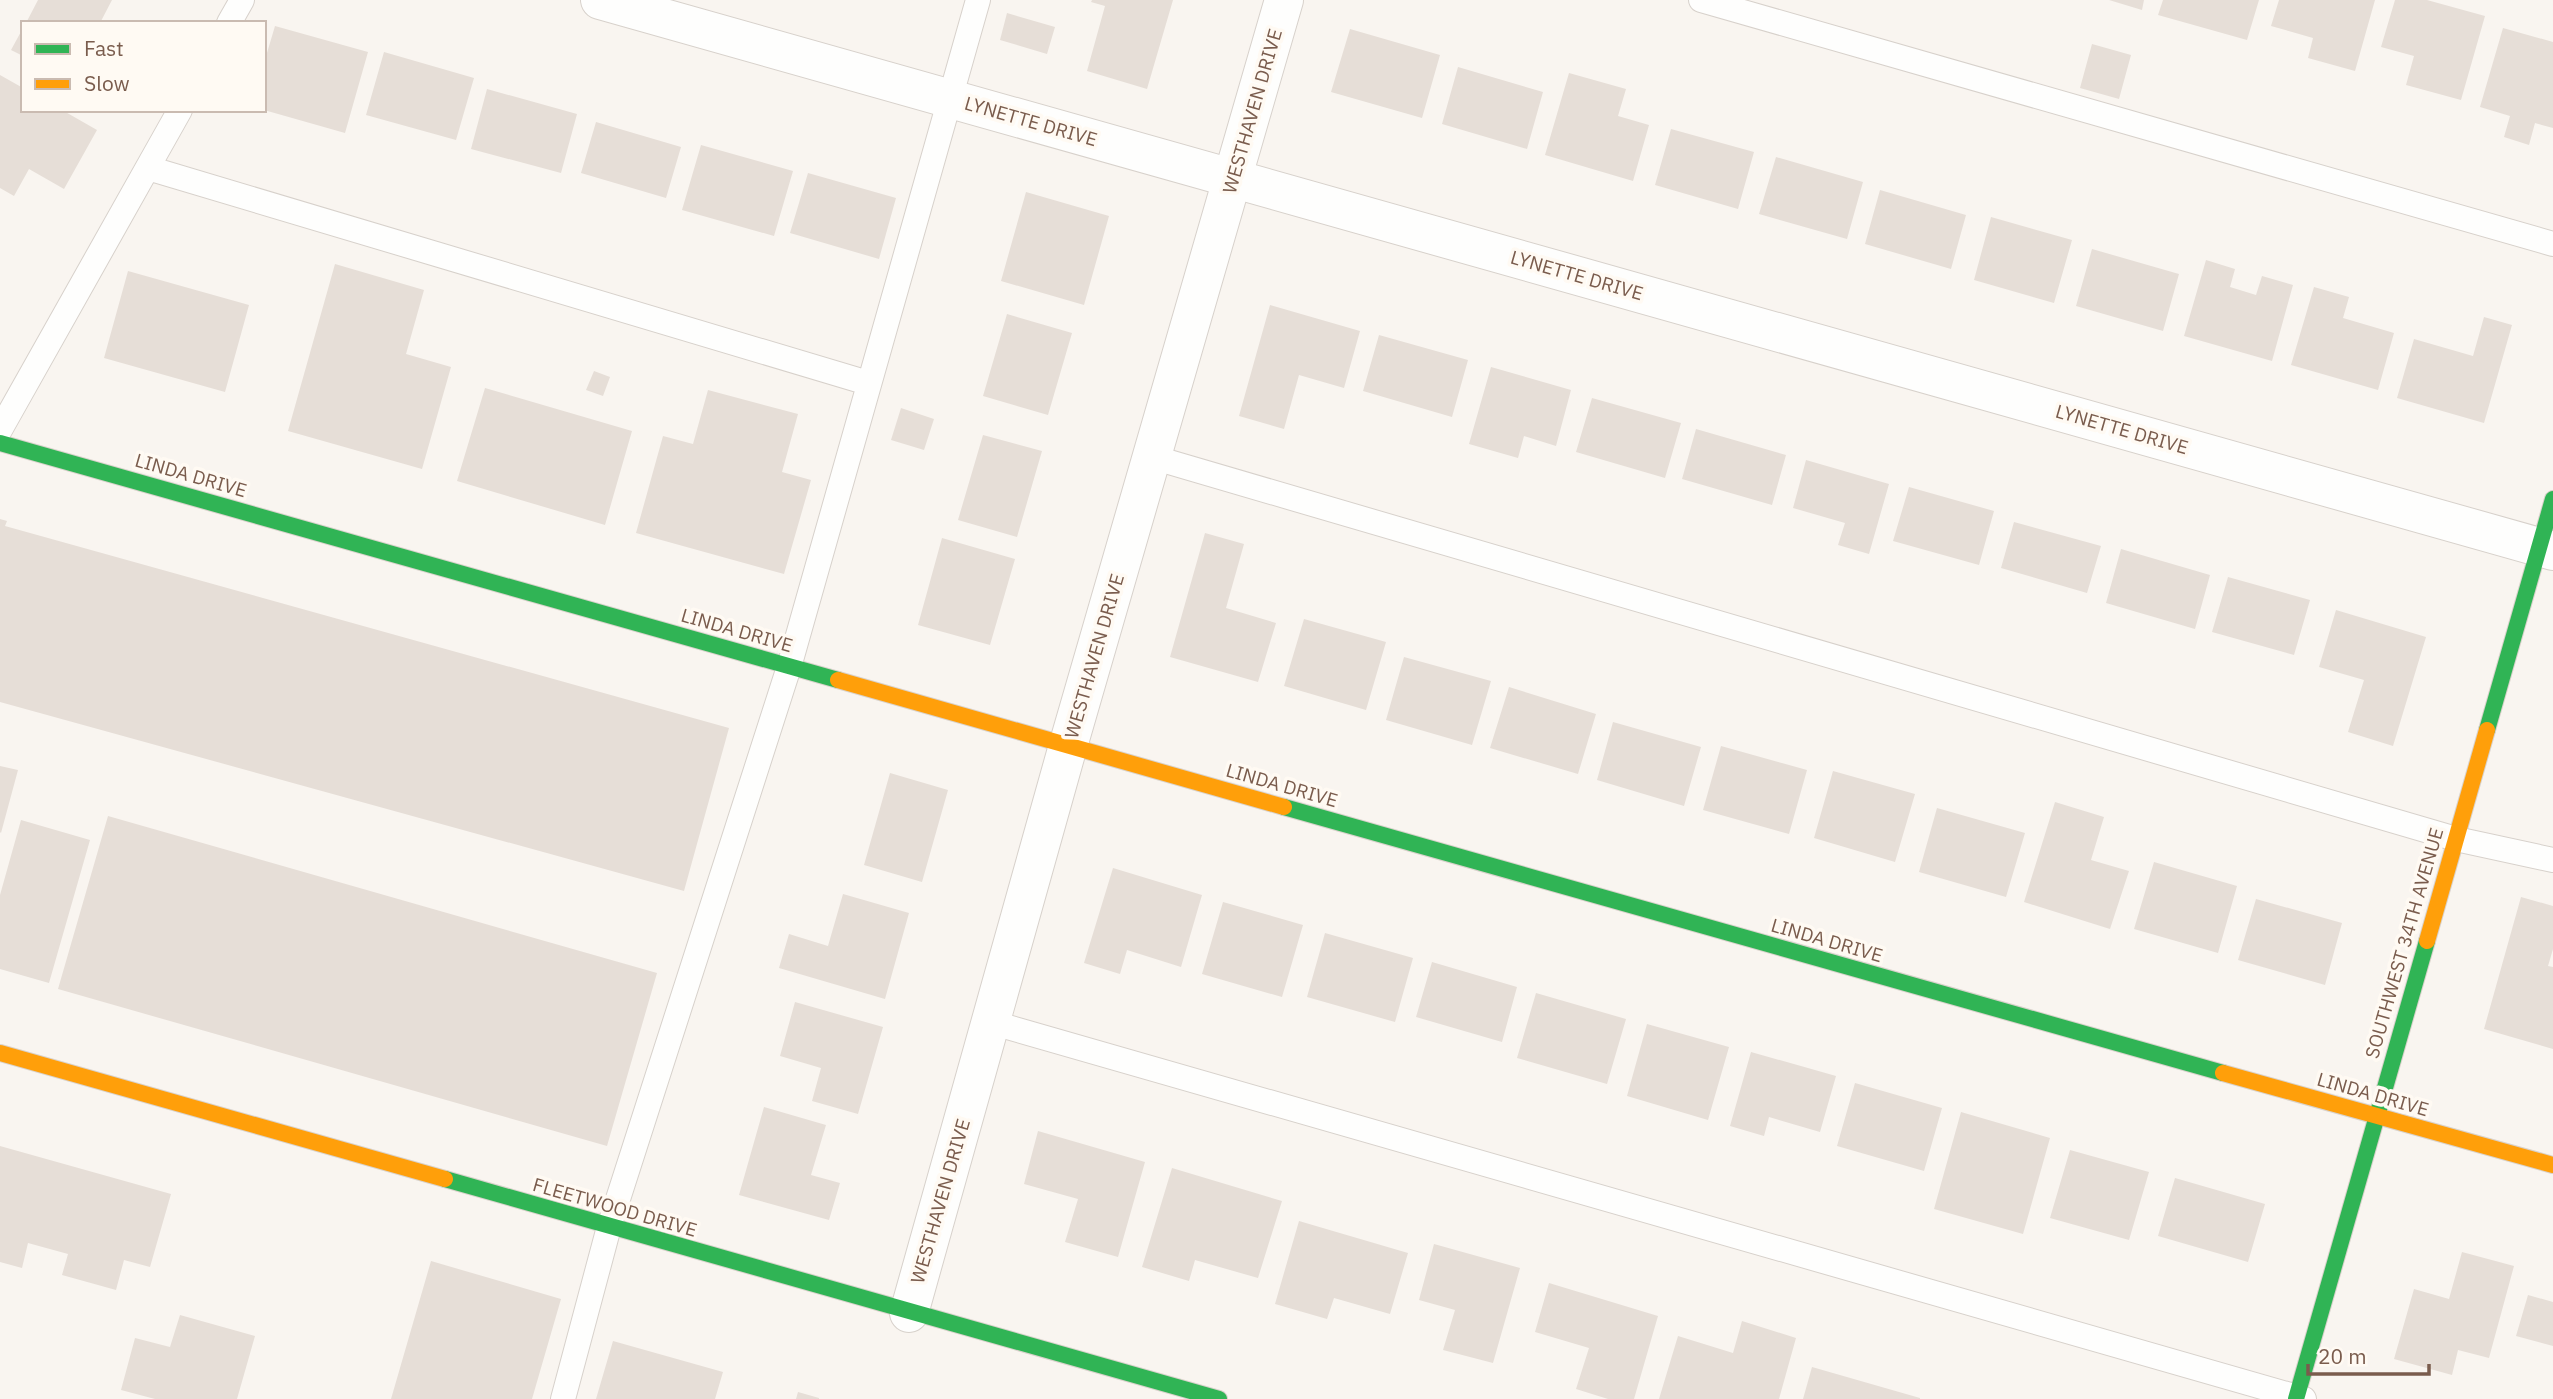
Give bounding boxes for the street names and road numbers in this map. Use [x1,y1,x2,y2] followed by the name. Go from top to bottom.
[1217,26,1287,196] street label: WESTHAVEN DRIVE
[962,91,1100,151] street label: LYNETTE DRIVE
[1508,245,1646,305] street label: LYNETTE DRIVE
[2053,399,2191,459] street label: LYNETTE DRIVE
[132,448,250,502] street label: LINDA DRIVE
[1059,571,1129,741] street label: WESTHAVEN DRIVE
[678,603,796,657] street label: LINDA DRIVE
[1223,758,1341,812] street label: LINDA DRIVE
[2360,825,2448,1061] street label: SOUTHWEST 34TH AVENUE
[1768,913,1886,967] street label: LINDA DRIVE
[2314,1067,2432,1121] street label: LINDA DRIVE
[905,1116,975,1286] street label: WESTHAVEN DRIVE
[530,1172,700,1242] street label: FLEETWOOD DRIVE

